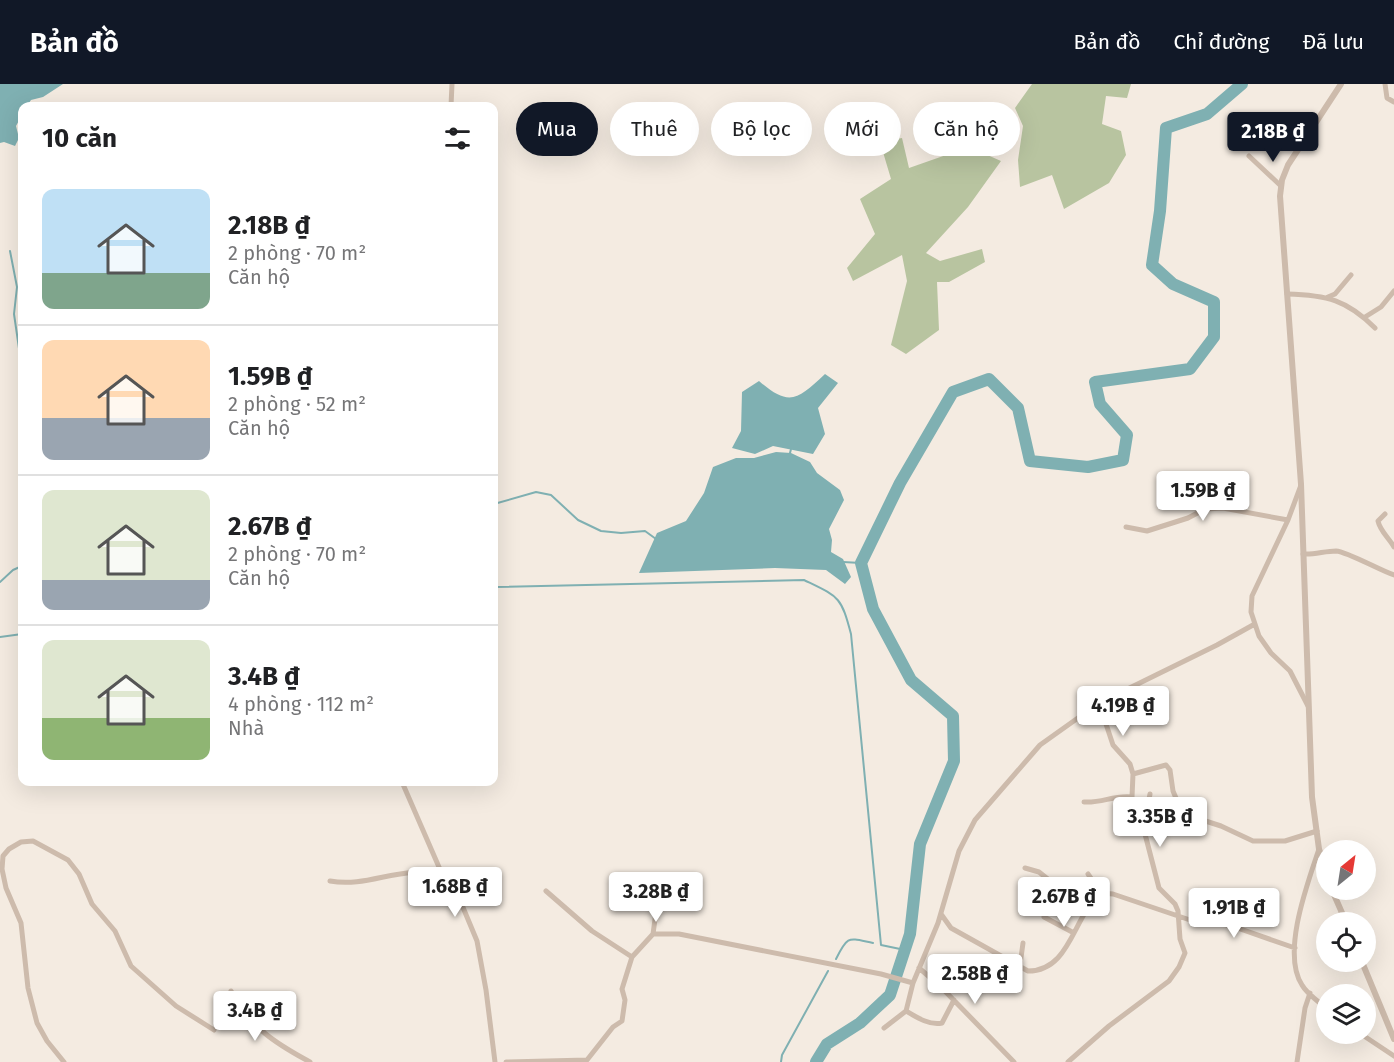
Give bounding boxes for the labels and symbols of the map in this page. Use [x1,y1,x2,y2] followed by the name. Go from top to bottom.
[1218,112,1328,163] pin: 2.18B ₫
[1148,471,1258,522] pin: 1.59B ₫
[1068,686,1178,737] pin: 4.19B ₫
[1105,797,1215,848] pin: 3.35B ₫
[1316,840,1376,900] north arrow
[400,867,510,918] pin: 1.68B ₫
[601,872,711,923] pin: 3.28B ₫
[1009,877,1119,928] pin: 2.67B ₫
[1179,888,1289,939] pin: 1.91B ₫
[920,954,1030,1005] pin: 2.58B ₫
[206,991,304,1042] pin: 3.4B ₫

